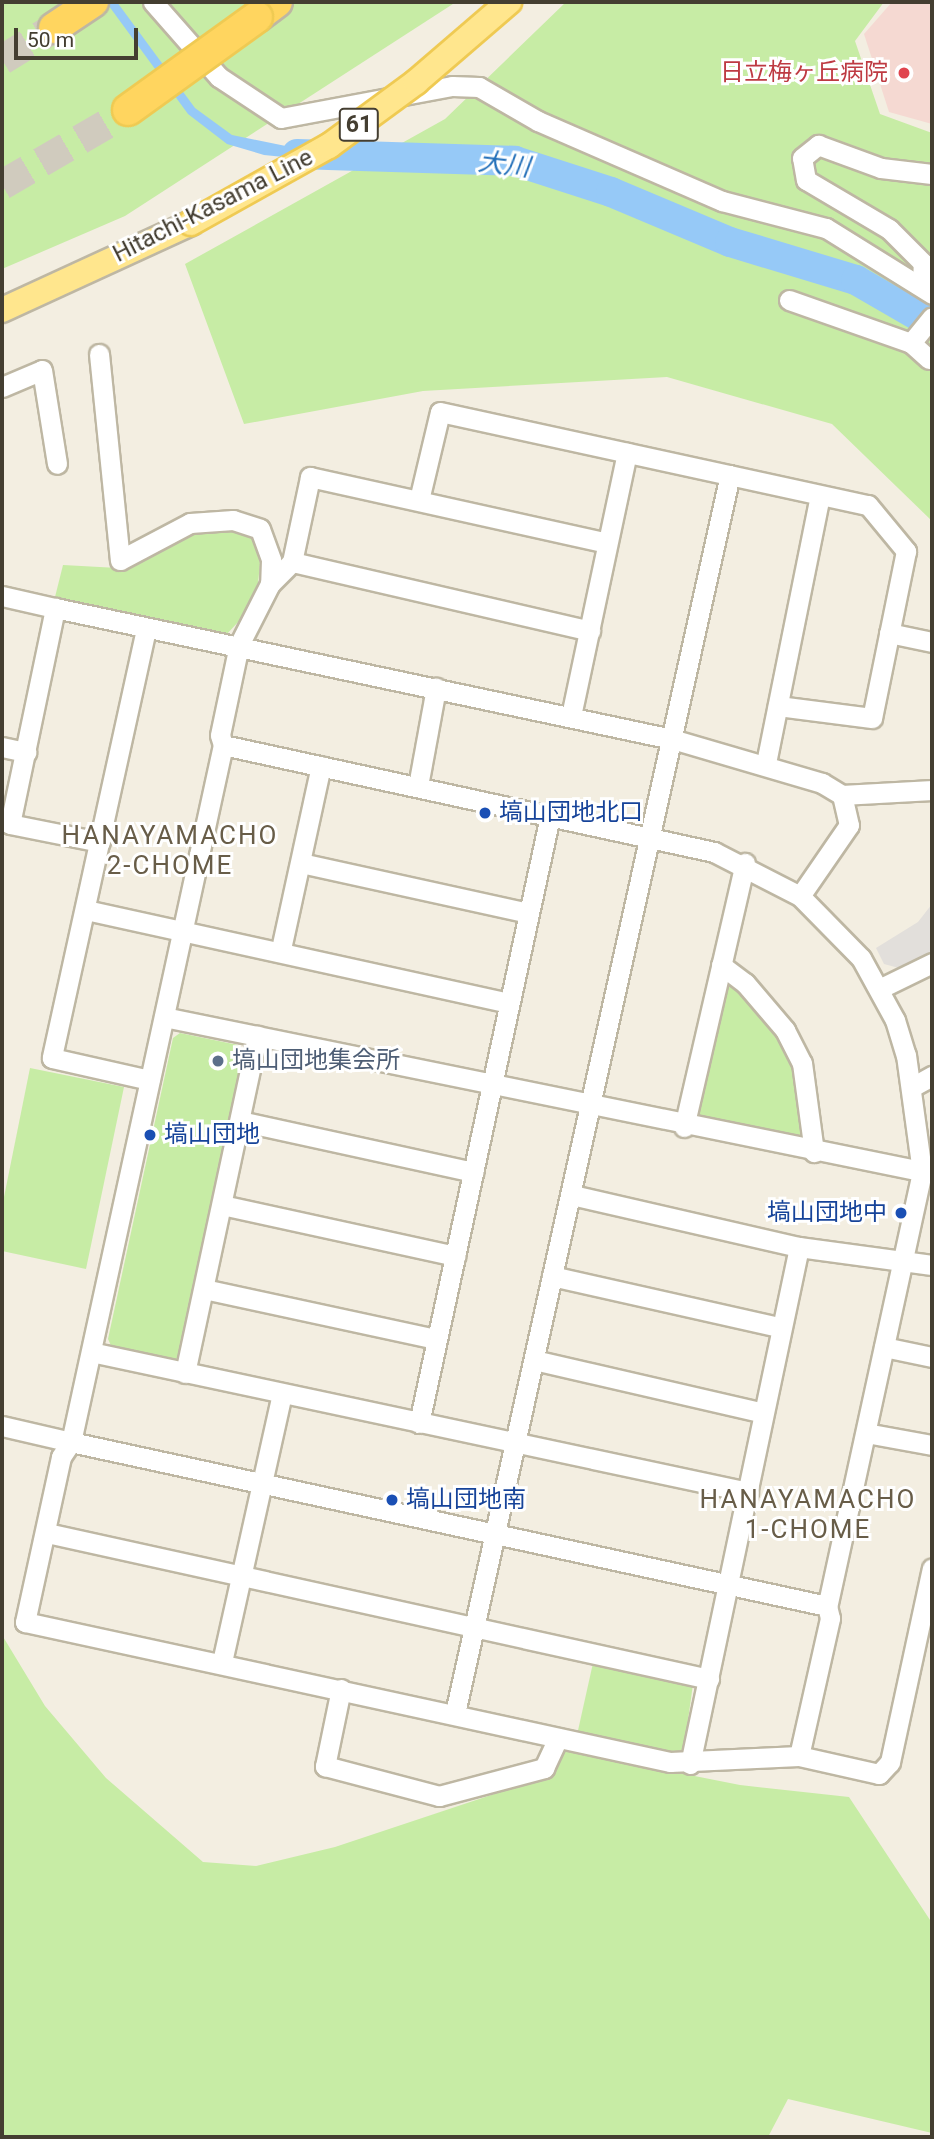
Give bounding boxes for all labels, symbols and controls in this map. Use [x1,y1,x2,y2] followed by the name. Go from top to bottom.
[18,14,142,58] scale bar
[27,28,74,52] text: 50 m
[720,59,888,87] place label: 日立梅ヶ丘病院
[894,63,914,83] marker: 日立梅ヶ丘病院
[338,106,380,144] road number: 61
[108,143,318,269] street label: Hitachi-Kasama Line
[476,146,532,184] water label: 大川
[499,799,643,827] place label: 塙山団地北口
[477,805,493,821] marker: 塙山団地北口
[63,820,277,882] district label: HANAYAMACHO 2-CHOME
[232,1047,400,1075] place label: 塙山団地集会所
[210,1053,226,1069] marker: 塙山団地集会所
[164,1121,260,1149] place label: 塙山団地
[142,1127,158,1143] marker: 塙山団地
[767,1199,887,1227] place label: 塙山団地中
[893,1205,909,1221] marker: 塙山団地中
[701,1484,915,1546] district label: HANAYAMACHO 1-CHOME
[406,1486,526,1514] place label: 塙山団地南
[384,1492,400,1508] marker: 塙山団地南

